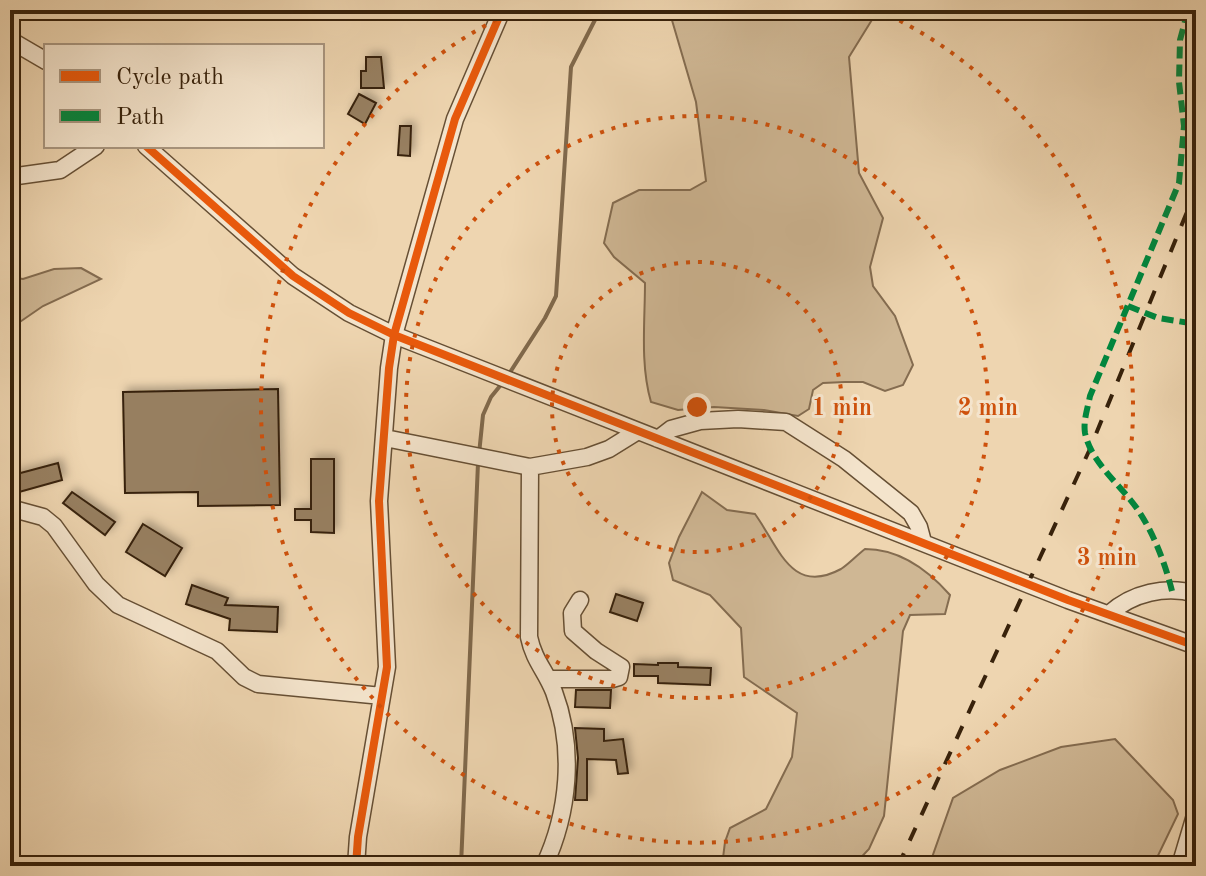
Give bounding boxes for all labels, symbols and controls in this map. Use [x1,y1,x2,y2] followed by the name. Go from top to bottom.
[44,44,324,148] legend
[116,66,224,90] text: Cycle path
[116,106,165,130] text: Path
[683,393,711,421] centre of rings
[812,397,872,421] text: 1 min
[958,397,1018,421] text: 2 min
[1077,547,1137,571] text: 3 min

